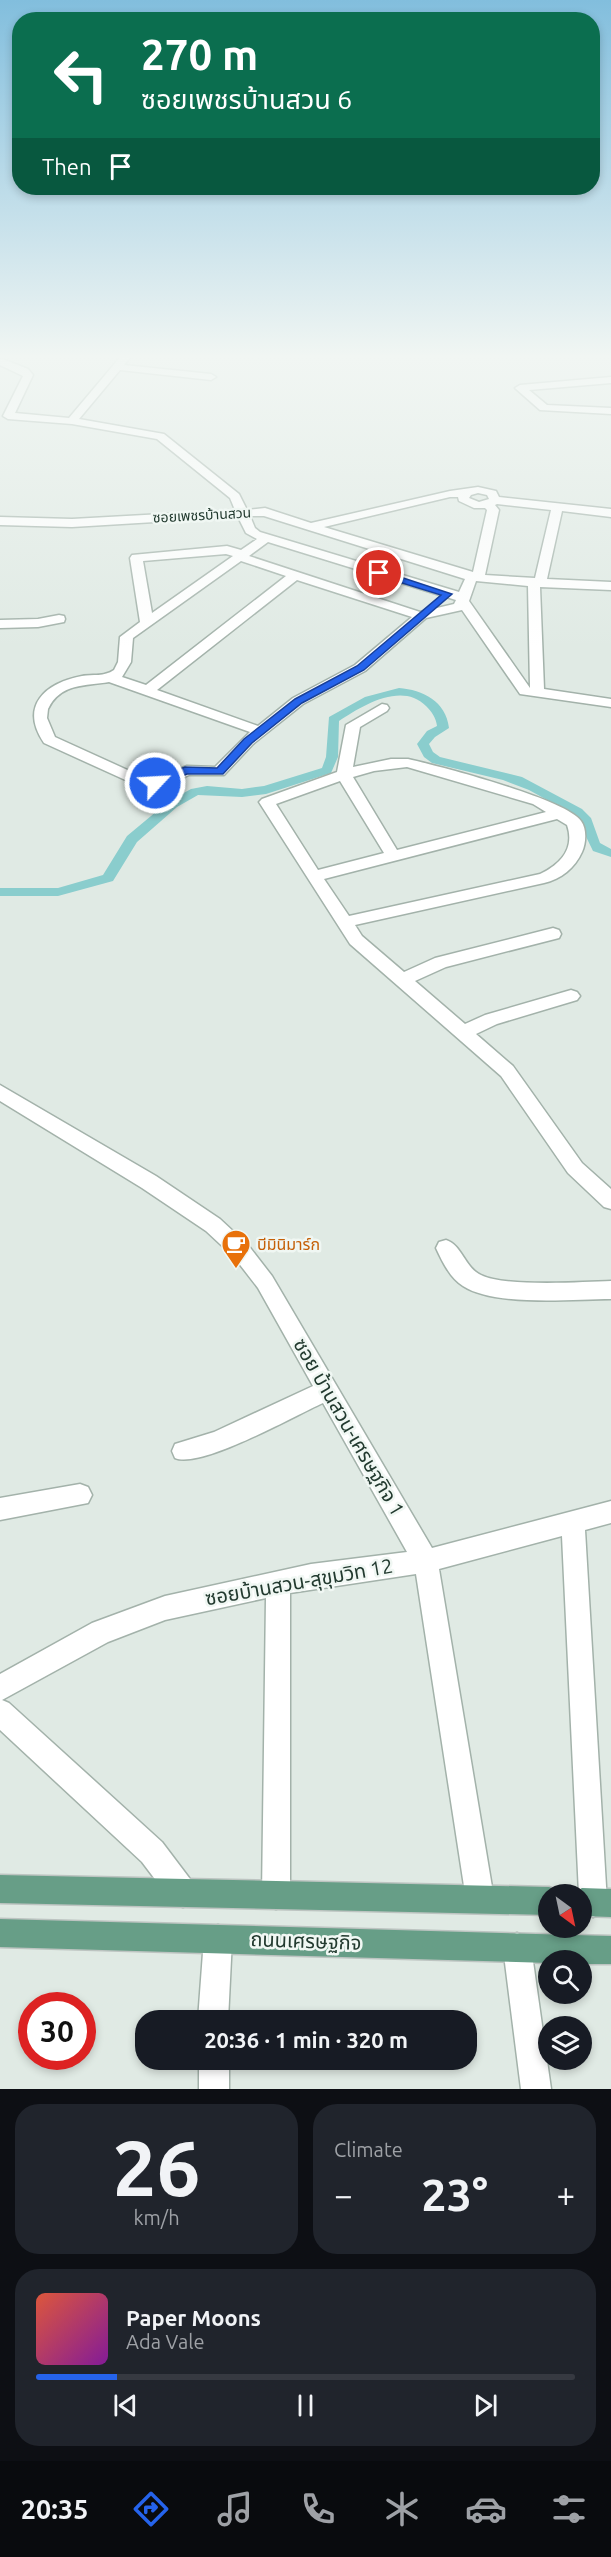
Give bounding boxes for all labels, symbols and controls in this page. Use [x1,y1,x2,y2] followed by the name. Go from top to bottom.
[141,31,258,78] text: 270 m
[42,36,120,114] icon: left
[141,84,352,114] text: ซอยเพชรบ้านสวน 6
[104,150,137,183] icon: arrive
[42,154,92,179] text: Then
[152,504,252,526] street label: ซอยเพชรบ้านสวน
[353,547,404,598] pin
[362,556,395,589] icon: arrive
[123,751,187,815] position arrow
[220,1228,252,1270] cafe icon: บีมินิมาร์ก
[257,1235,320,1253] place label: บีมินิมาร์ก
[289,1334,410,1520] street label: ซอย บ้านสวน-เศรษฐกิจ 1
[203,1554,395,1610] street label: ซอยบ้านสวน-สุขุมวิท 12
[538,1884,592,1938] north arrow
[538,1884,592,2070] map controls
[250,1927,362,1954] street label: ถนนเศรษฐกิจ
[538,1950,592,2004] button: search
[18,1992,96,2070] speed limit sign: 30
[538,2016,592,2070] button: layers
[204,2027,408,2052] text: 20:36 · 1 min · 320 m
[113,2123,200,2211] text: 26
[334,2138,403,2161] text: Climate
[421,2169,488,2220] text: 23°
[334,2176,353,2213] text: −
[556,2176,575,2213] text: +
[133,2206,180,2229] text: km/h
[126,2305,261,2330] text: Paper Moons
[126,2330,204,2353] text: Ada Vale
[109,2389,142,2422] icon: previous
[289,2389,322,2422] icon: pause
[469,2389,502,2422] icon: next
[130,2488,172,2530] icon: directions
[214,2488,256,2530] icon: music
[297,2488,339,2530] icon: phone
[381,2488,423,2530] icon: climate
[465,2488,507,2530] icon: car
[548,2488,590,2530] icon: filters
[21,2494,88,2524] text: 20:35

